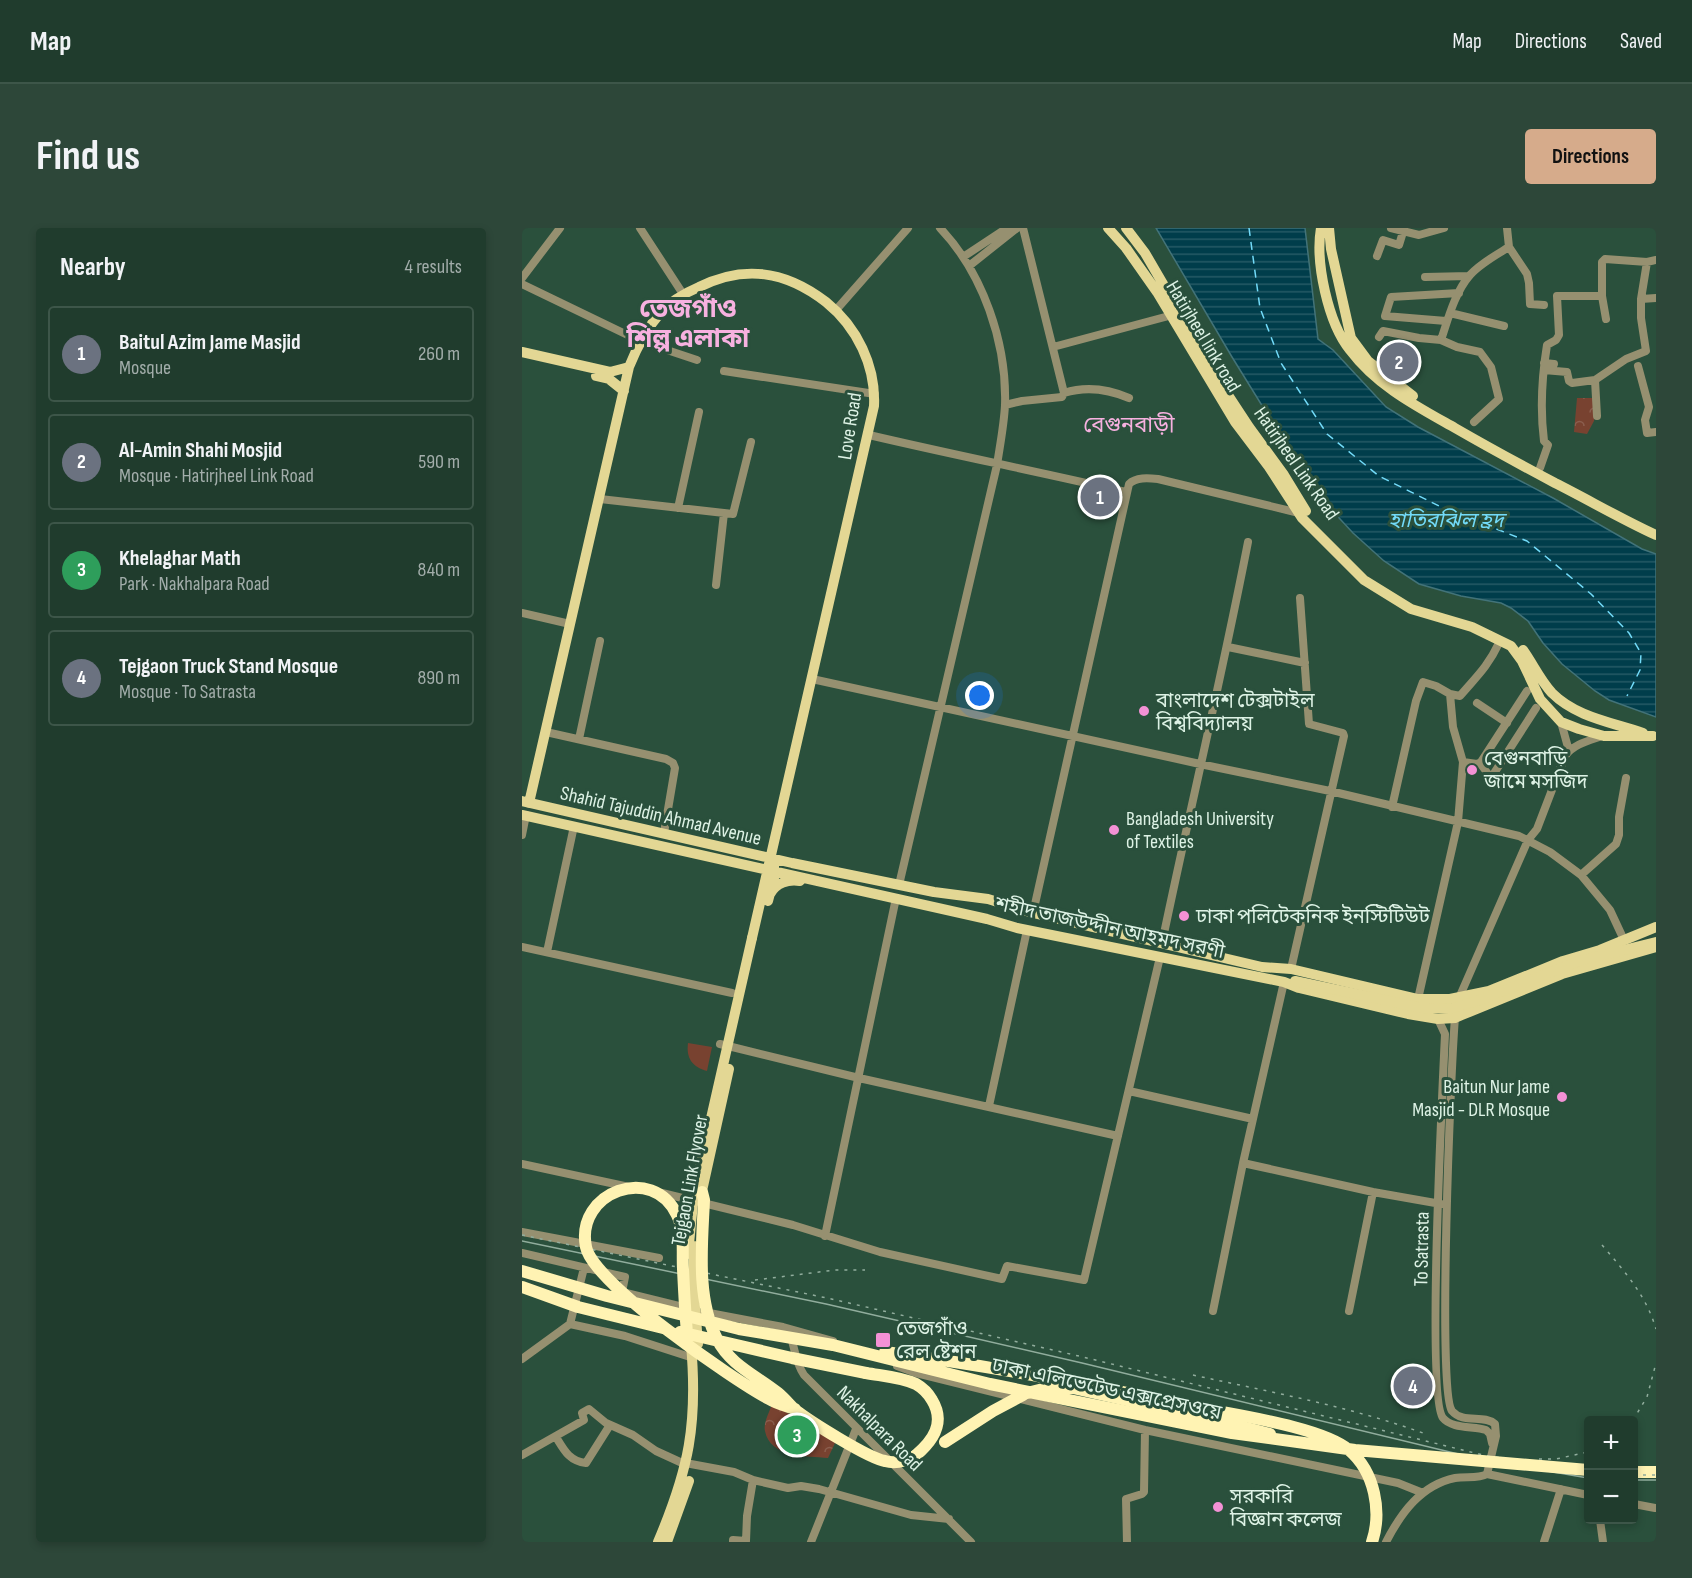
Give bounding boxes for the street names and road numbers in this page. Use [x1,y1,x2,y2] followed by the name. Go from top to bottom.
[1161,277,1246,396] street label: Hatirjheel link road
[833,391,867,461] street label: Love Road
[1248,402,1344,525] street label: Hatirjheel Link Road
[558,781,764,851] street label: Shahid Tajuddin Ahmad Avenue
[992,891,1228,964] street label: শহীদ তাজউদ্দীন আহমদ সরণী
[667,1112,713,1248] street label: Tejgaon Link Flyover
[1409,1211,1435,1287] street label: To Satrasta
[989,1352,1225,1425] street label: ঢাকা এলিভেটেড এক্সপ্রেসওয়ে
[832,1381,927,1476] street label: Nakhalpara Road

